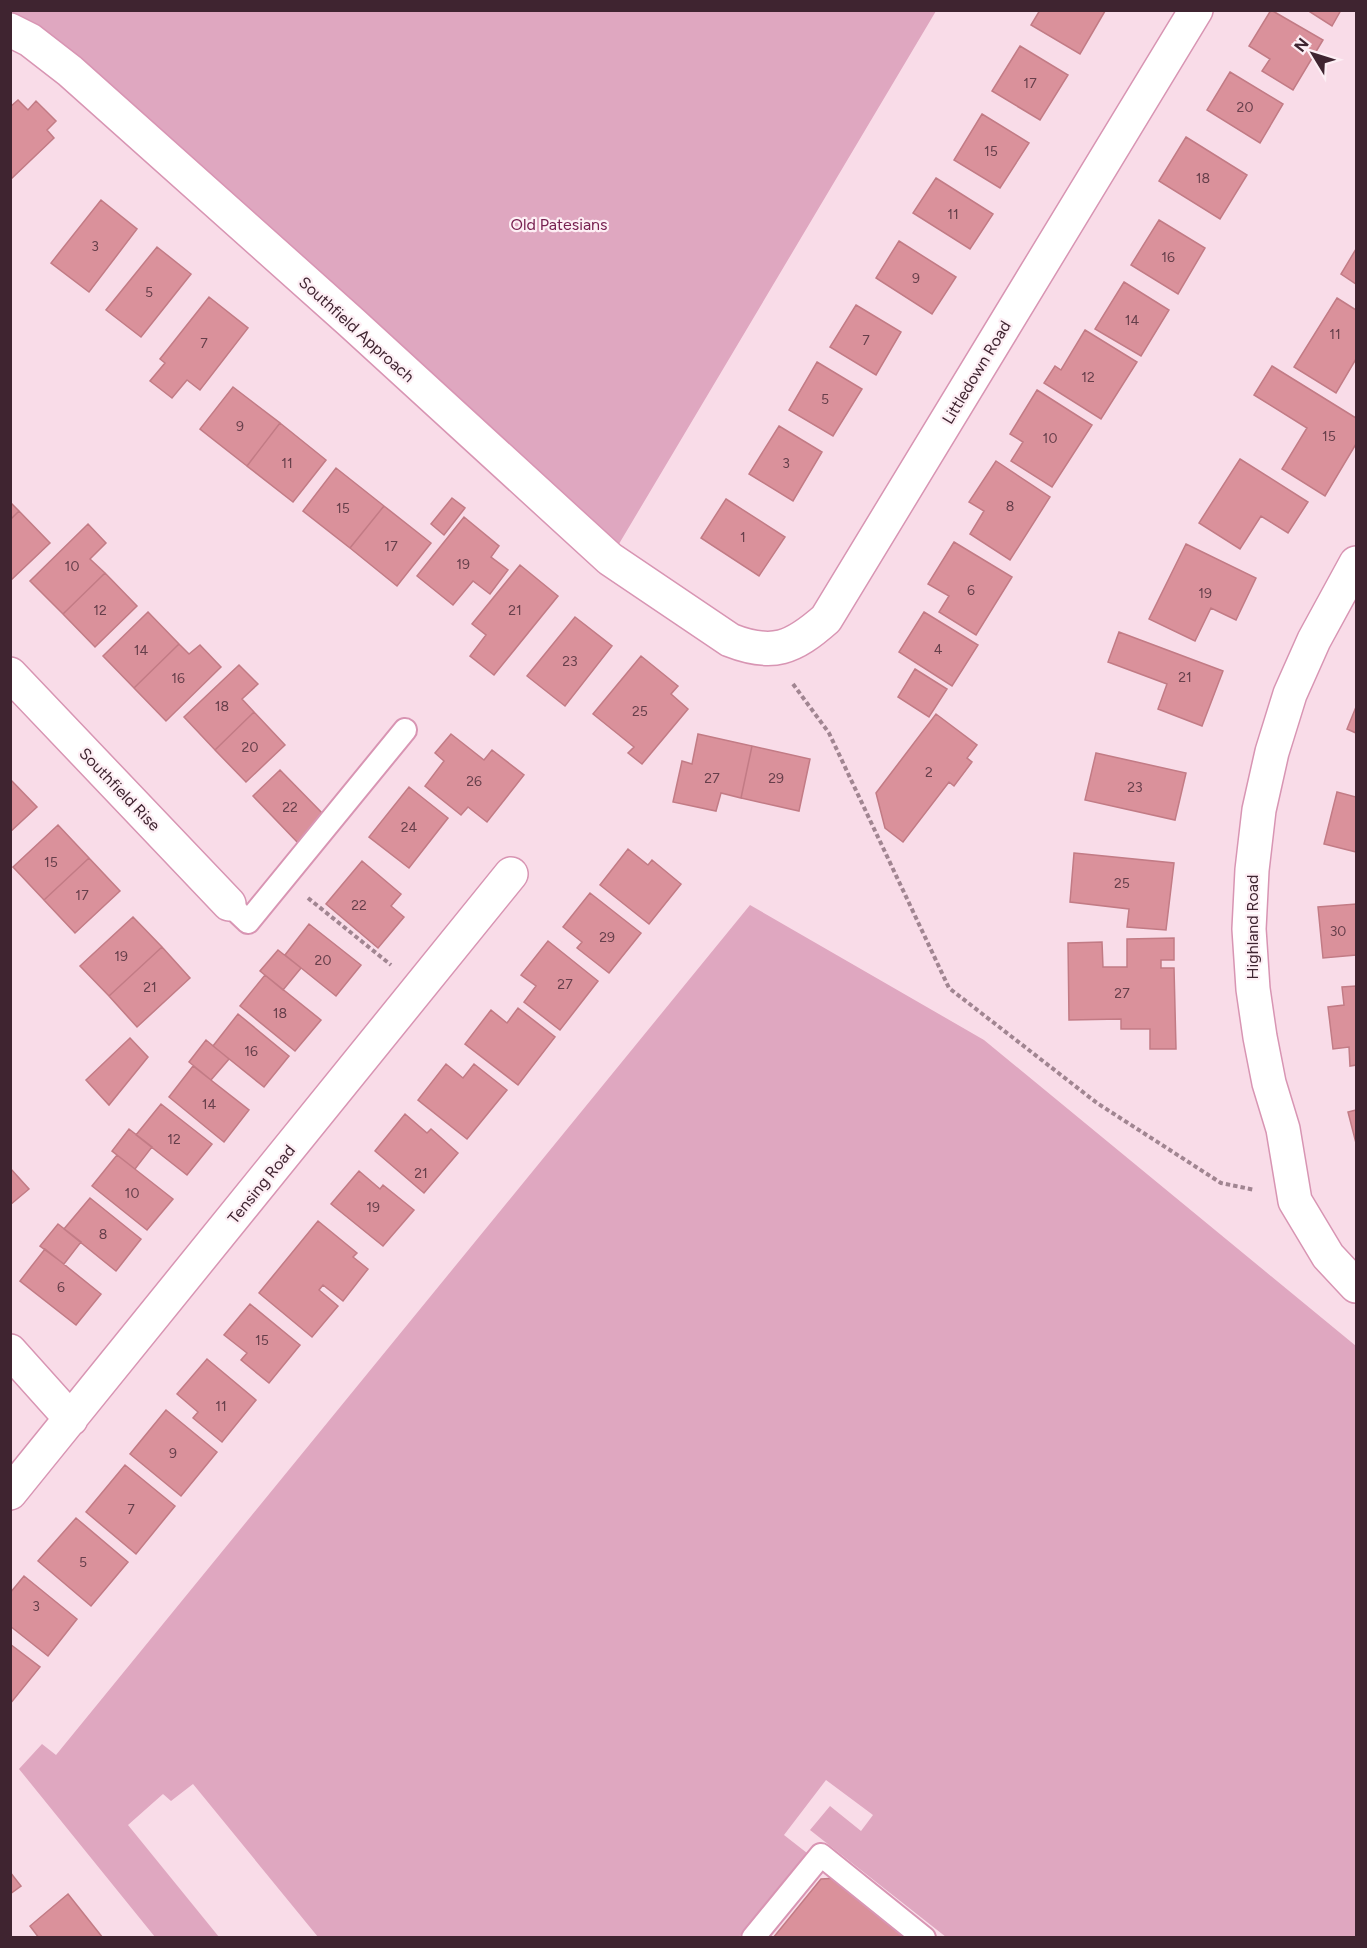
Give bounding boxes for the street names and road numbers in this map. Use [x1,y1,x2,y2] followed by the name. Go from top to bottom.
[295,273,418,386] street label: Southfield Approach
[938,317,1015,427] street label: Littledown Road
[75,744,164,835] street label: Southfield Rise
[1243,875,1262,979] street label: Highland Road
[224,1141,299,1228] street label: Tensing Road

